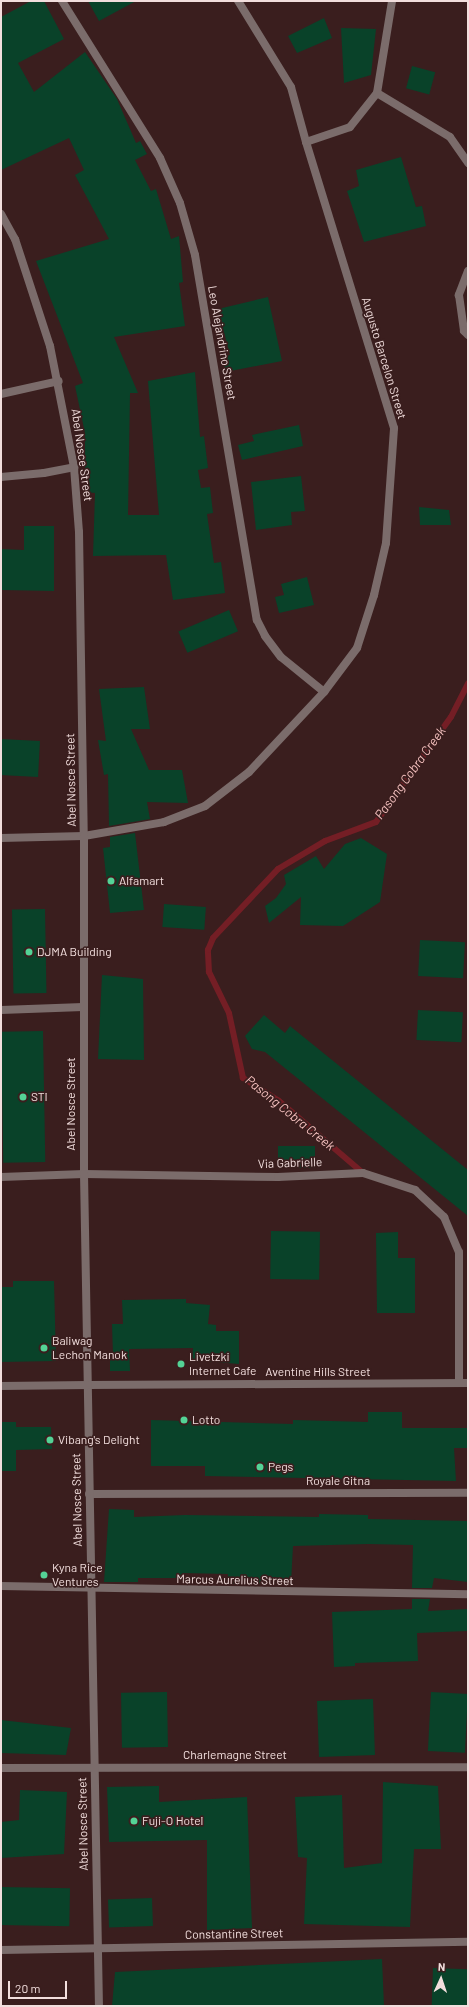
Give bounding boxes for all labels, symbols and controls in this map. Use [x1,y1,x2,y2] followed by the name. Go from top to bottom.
[205,285,239,401] street label: Leo Alejandrino Street
[359,295,409,421] street label: Augusto Barcelon Street
[68,408,96,502] street label: Abel Nosce Street
[371,724,449,822] water label: Pasong Cobra Creek
[63,733,79,827] street label: Abel Nosce Street
[119,874,164,888] place label: Alfamart
[106,876,116,886] marker: Alfamart
[37,945,112,959] place label: DJMA Building
[24,947,34,957] marker: DJMA Building
[64,1057,78,1151] street label: Abel Nosce Street
[242,1072,338,1154] water label: Pasong Cobra Creek
[31,1090,48,1104] place label: STI
[18,1092,28,1102] marker: STI
[258,1155,322,1171] street label: Via Gabrielle
[52,1334,127,1362] place label: Baliwag Lechon Manok
[39,1343,49,1353] marker: Baliwag Lechon Manok
[189,1350,256,1378] place label: Livetzki Internet Cafe
[176,1359,186,1369] marker: Livetzki Internet Cafe
[265,1365,371,1379] street label: Aventine Hills Street
[192,1413,220,1427] place label: Lotto
[179,1415,189,1425] marker: Lotto
[58,1433,140,1447] place label: Vibang's Delight
[45,1435,55,1445] marker: Vibang's Delight
[69,1453,85,1547] street label: Abel Nosce Street
[268,1460,293,1474] place label: Pegs
[255,1462,265,1472] marker: Pegs
[306,1474,370,1488] street label: Royale Gitna
[52,1561,103,1589] place label: Kyna Rice Ventures
[39,1570,49,1580] marker: Kyna Rice Ventures
[176,1572,294,1588] street label: Marcus Aurelius Street
[183,1748,287,1762] street label: Charlemagne Street
[75,1777,91,1871] street label: Abel Nosce Street
[142,1814,203,1828] place label: Fuji-O Hotel
[129,1816,139,1826] marker: Fuji-O Hotel
[185,1926,283,1942] street label: Constantine Street
[421,1959,461,1999] north arrow
[438,1960,446,1973] text: N
[10,1973,69,1999] scale bar
[15,1981,41,1995] text: 20 m

